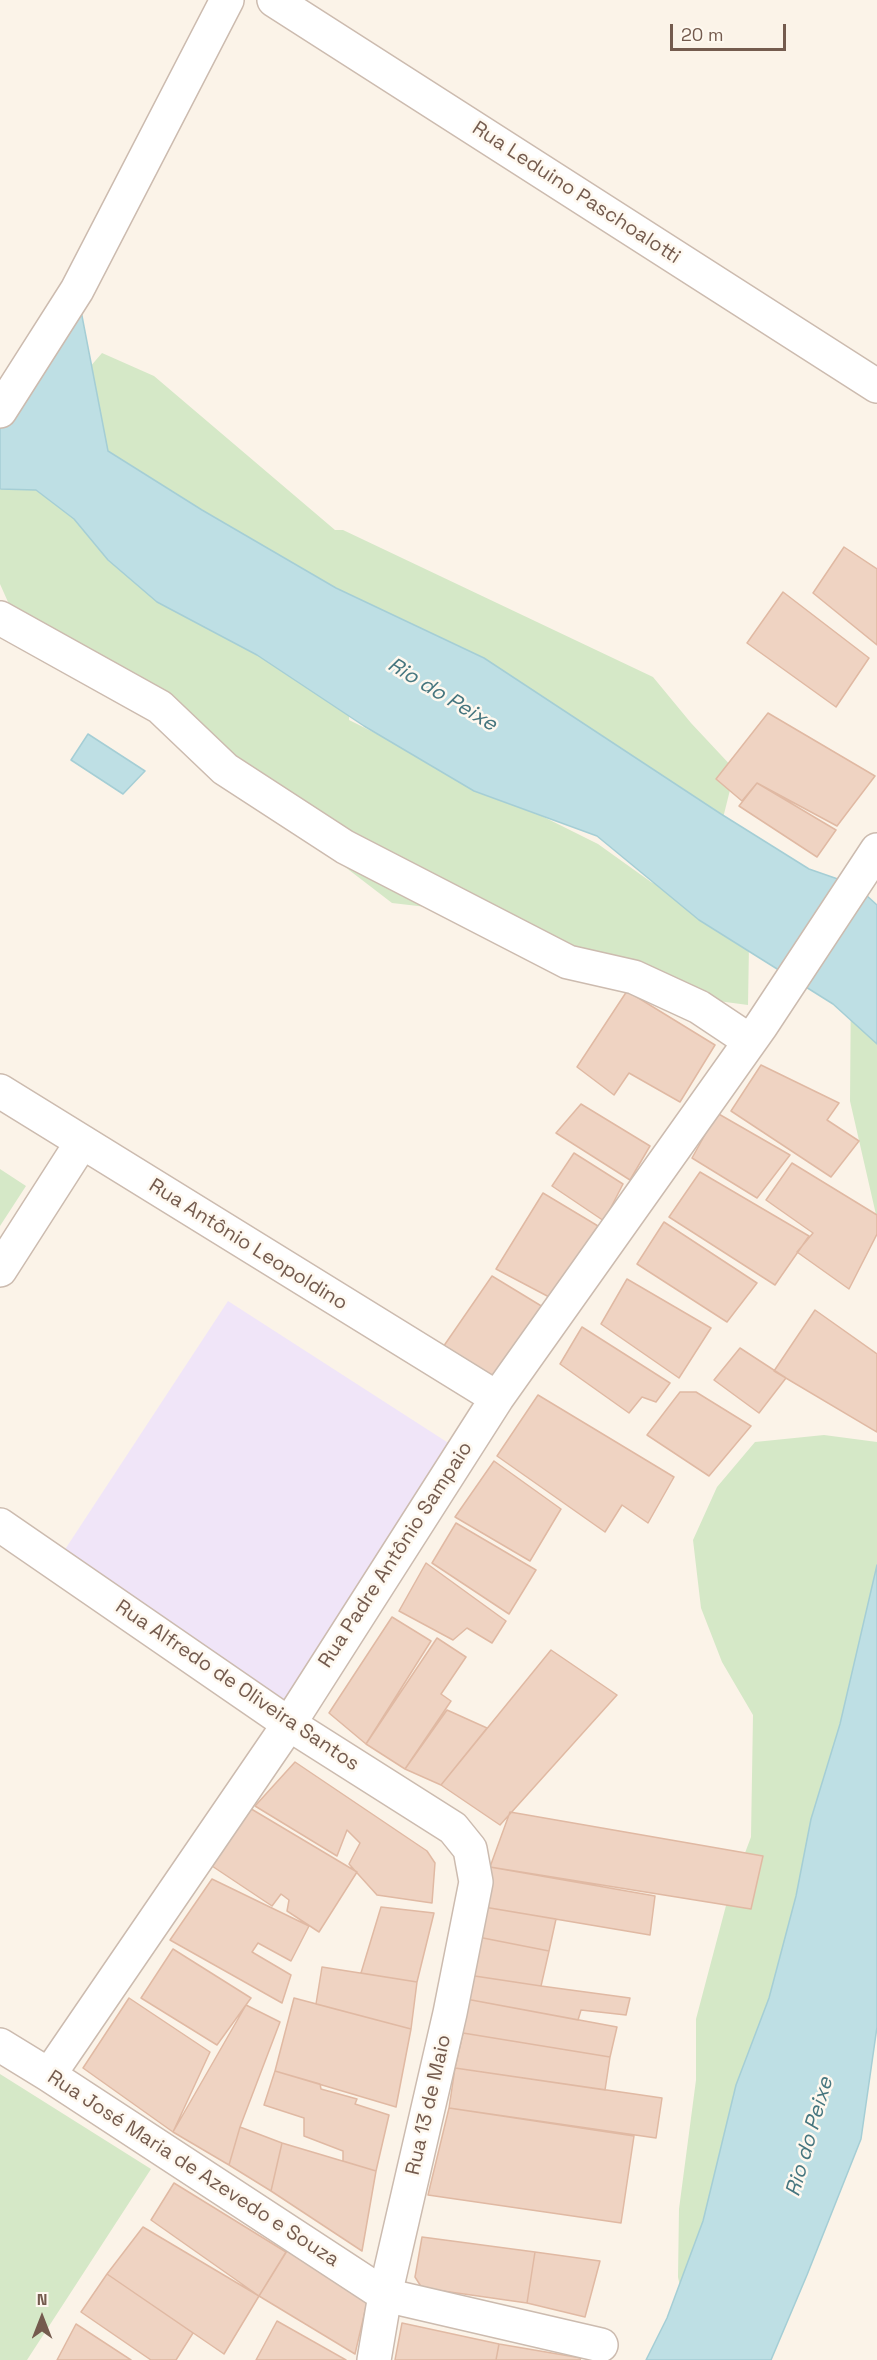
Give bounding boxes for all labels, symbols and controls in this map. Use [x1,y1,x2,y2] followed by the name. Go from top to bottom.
[673,12,788,50] scale bar
[681,23,724,46] text: 20 m
[467,117,685,269] street label: Rua Leduino Paschoalotti
[383,653,501,737] water label: Rio do Peixe
[144,1174,352,1316] street label: Rua Antônio Leopoldino
[314,1438,478,1672] street label: Rua Padre Antônio Sampaio
[111,1595,363,1777] street label: Rua Alfredo de Oliveira Santos
[401,2033,457,2177] street label: Rua 13 de Maio
[43,2066,343,2272] street label: Rua José Maria de Azevedo e Souza
[781,2075,839,2199] water label: Rio do Peixe
[12,2288,72,2348] north arrow
[37,2289,47,2310] text: N

